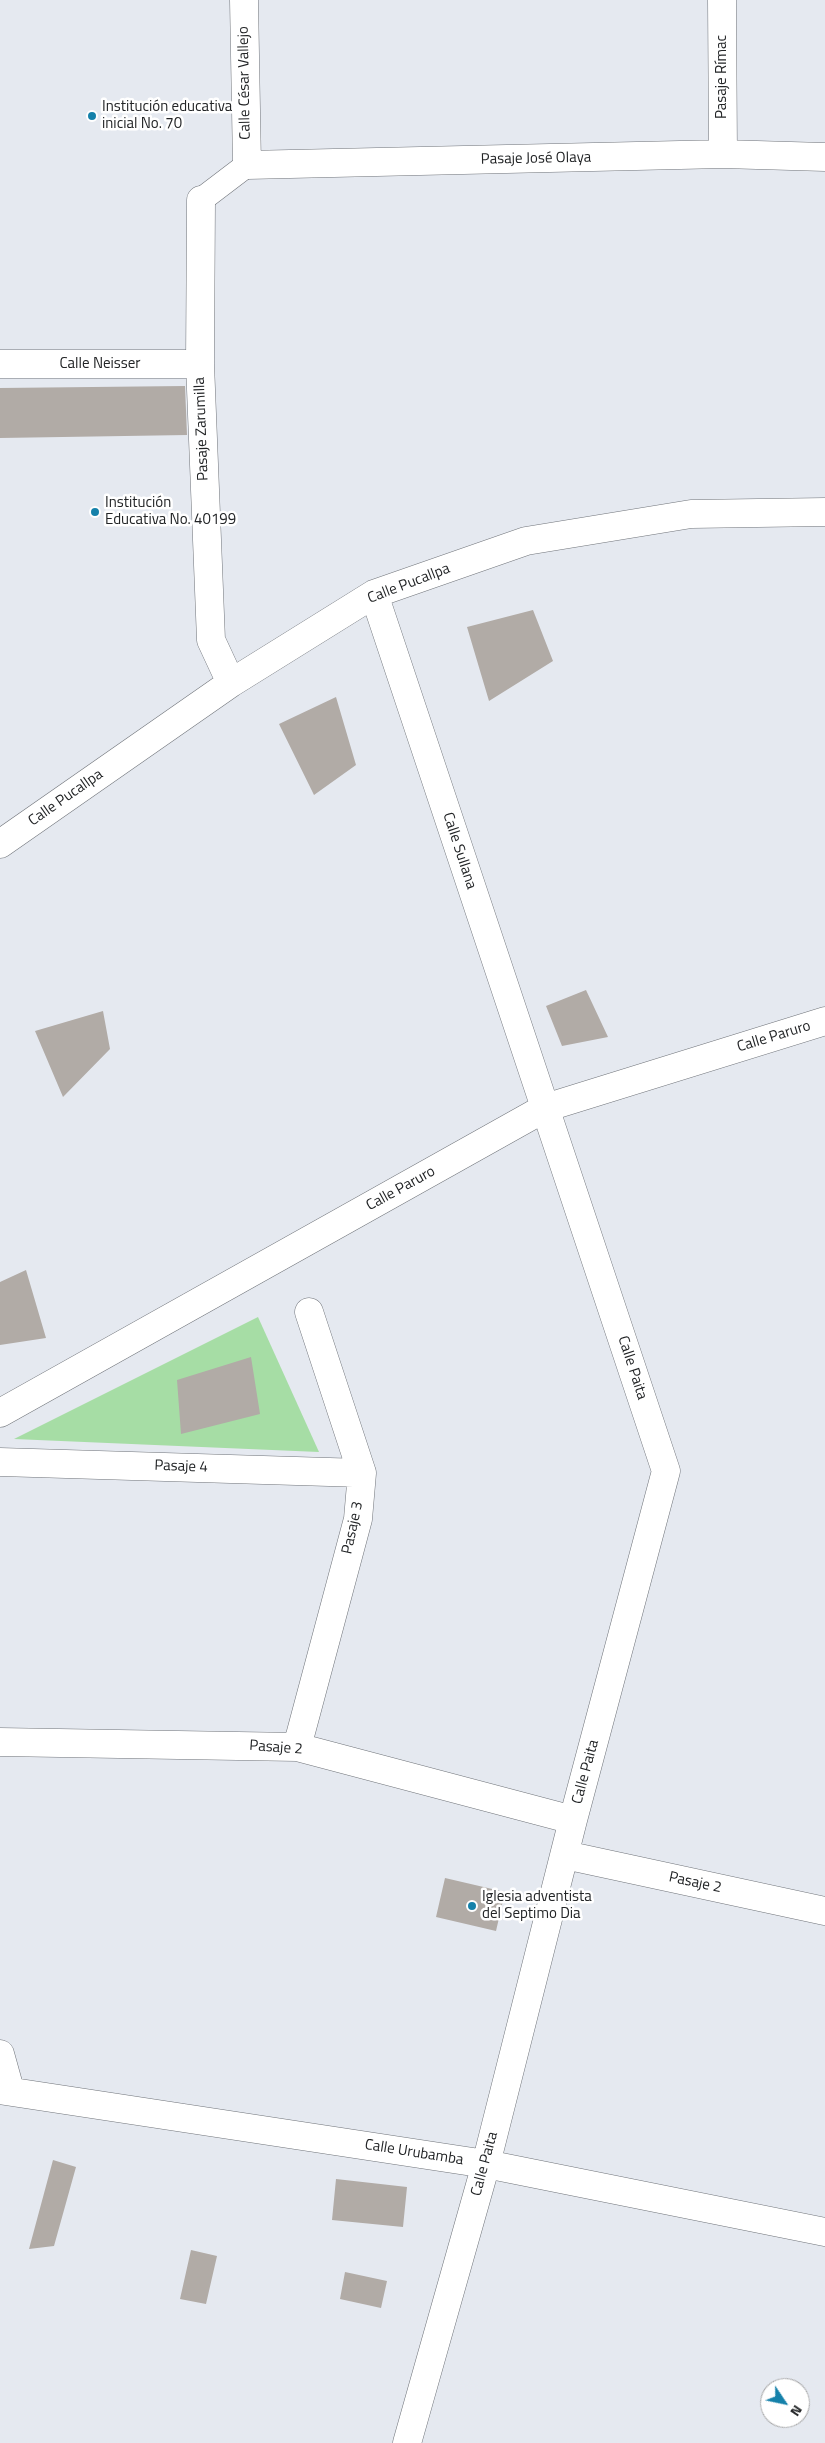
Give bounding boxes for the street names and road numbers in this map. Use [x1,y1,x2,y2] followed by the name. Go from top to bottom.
[235,26,255,140] street label: Calle César Vallejo
[713,35,731,119] street label: Pasaje Rímac
[481,149,591,169] street label: Pasaje José Olaya
[59,355,141,373] street label: Calle Neisser
[191,377,213,481] street label: Pasaje Zarumilla
[365,560,453,608] street label: Calle Pucallpa
[25,766,107,830] street label: Calle Pucallpa
[438,810,480,892] street label: Calle Sullana
[735,1017,813,1057] street label: Calle Paruro
[363,1163,439,1215] street label: Calle Paruro
[613,1334,651,1402] street label: Calle Paita
[154,1457,208,1477] street label: Pasaje 4
[339,1500,367,1556] street label: Pasaje 3
[249,1737,303,1759] street label: Pasaje 2
[569,1738,603,1806] street label: Calle Paita
[667,1869,723,1897] street label: Pasaje 2
[468,2130,502,2198] street label: Calle Paita
[363,2136,465,2170] street label: Calle Urubamba

